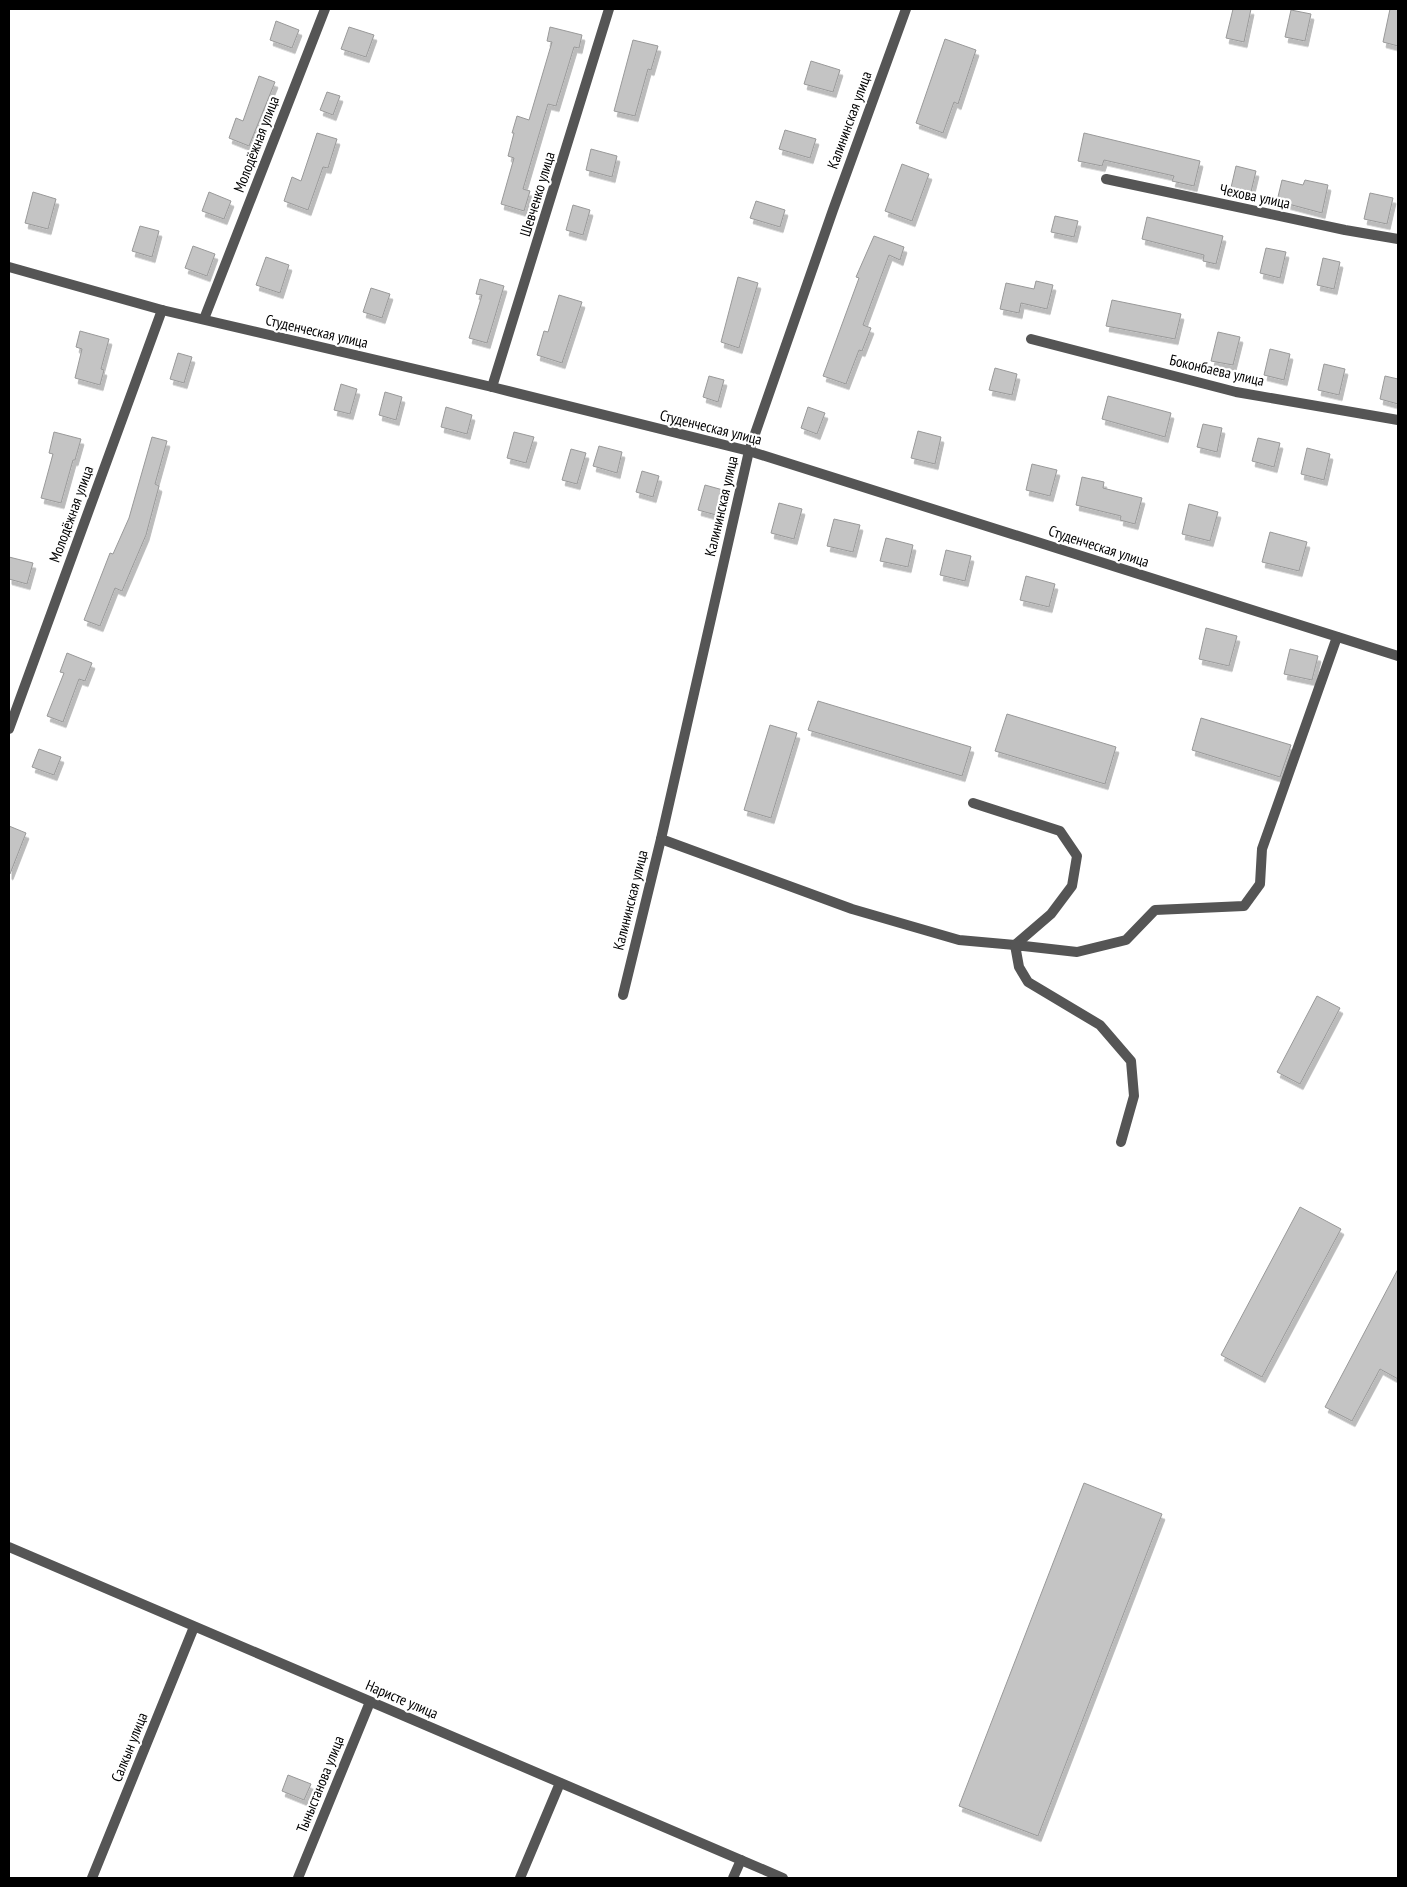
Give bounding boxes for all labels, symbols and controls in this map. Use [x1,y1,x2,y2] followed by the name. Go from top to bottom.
[823,69,875,171] street label: Калининская улица
[229,93,283,195] street label: Молодёжная улица
[515,149,559,239] street label: Шевченко улица
[1218,179,1292,213] street label: Чехова улица
[264,310,370,352] street label: Студенческая улица
[1168,350,1266,390] street label: Боконбаева улица
[658,405,764,449] street label: Студенческая улица
[700,454,742,558] street label: Калининская улица
[45,463,97,565] street label: Молодёжная улица
[1046,521,1152,571] street label: Студенческая улица
[608,848,652,952] street label: Калининская улица
[363,1675,441,1723] street label: Наристе улица
[106,1709,152,1785] street label: Салкын улица
[292,1733,348,1835] street label: Тыныстанова улица

